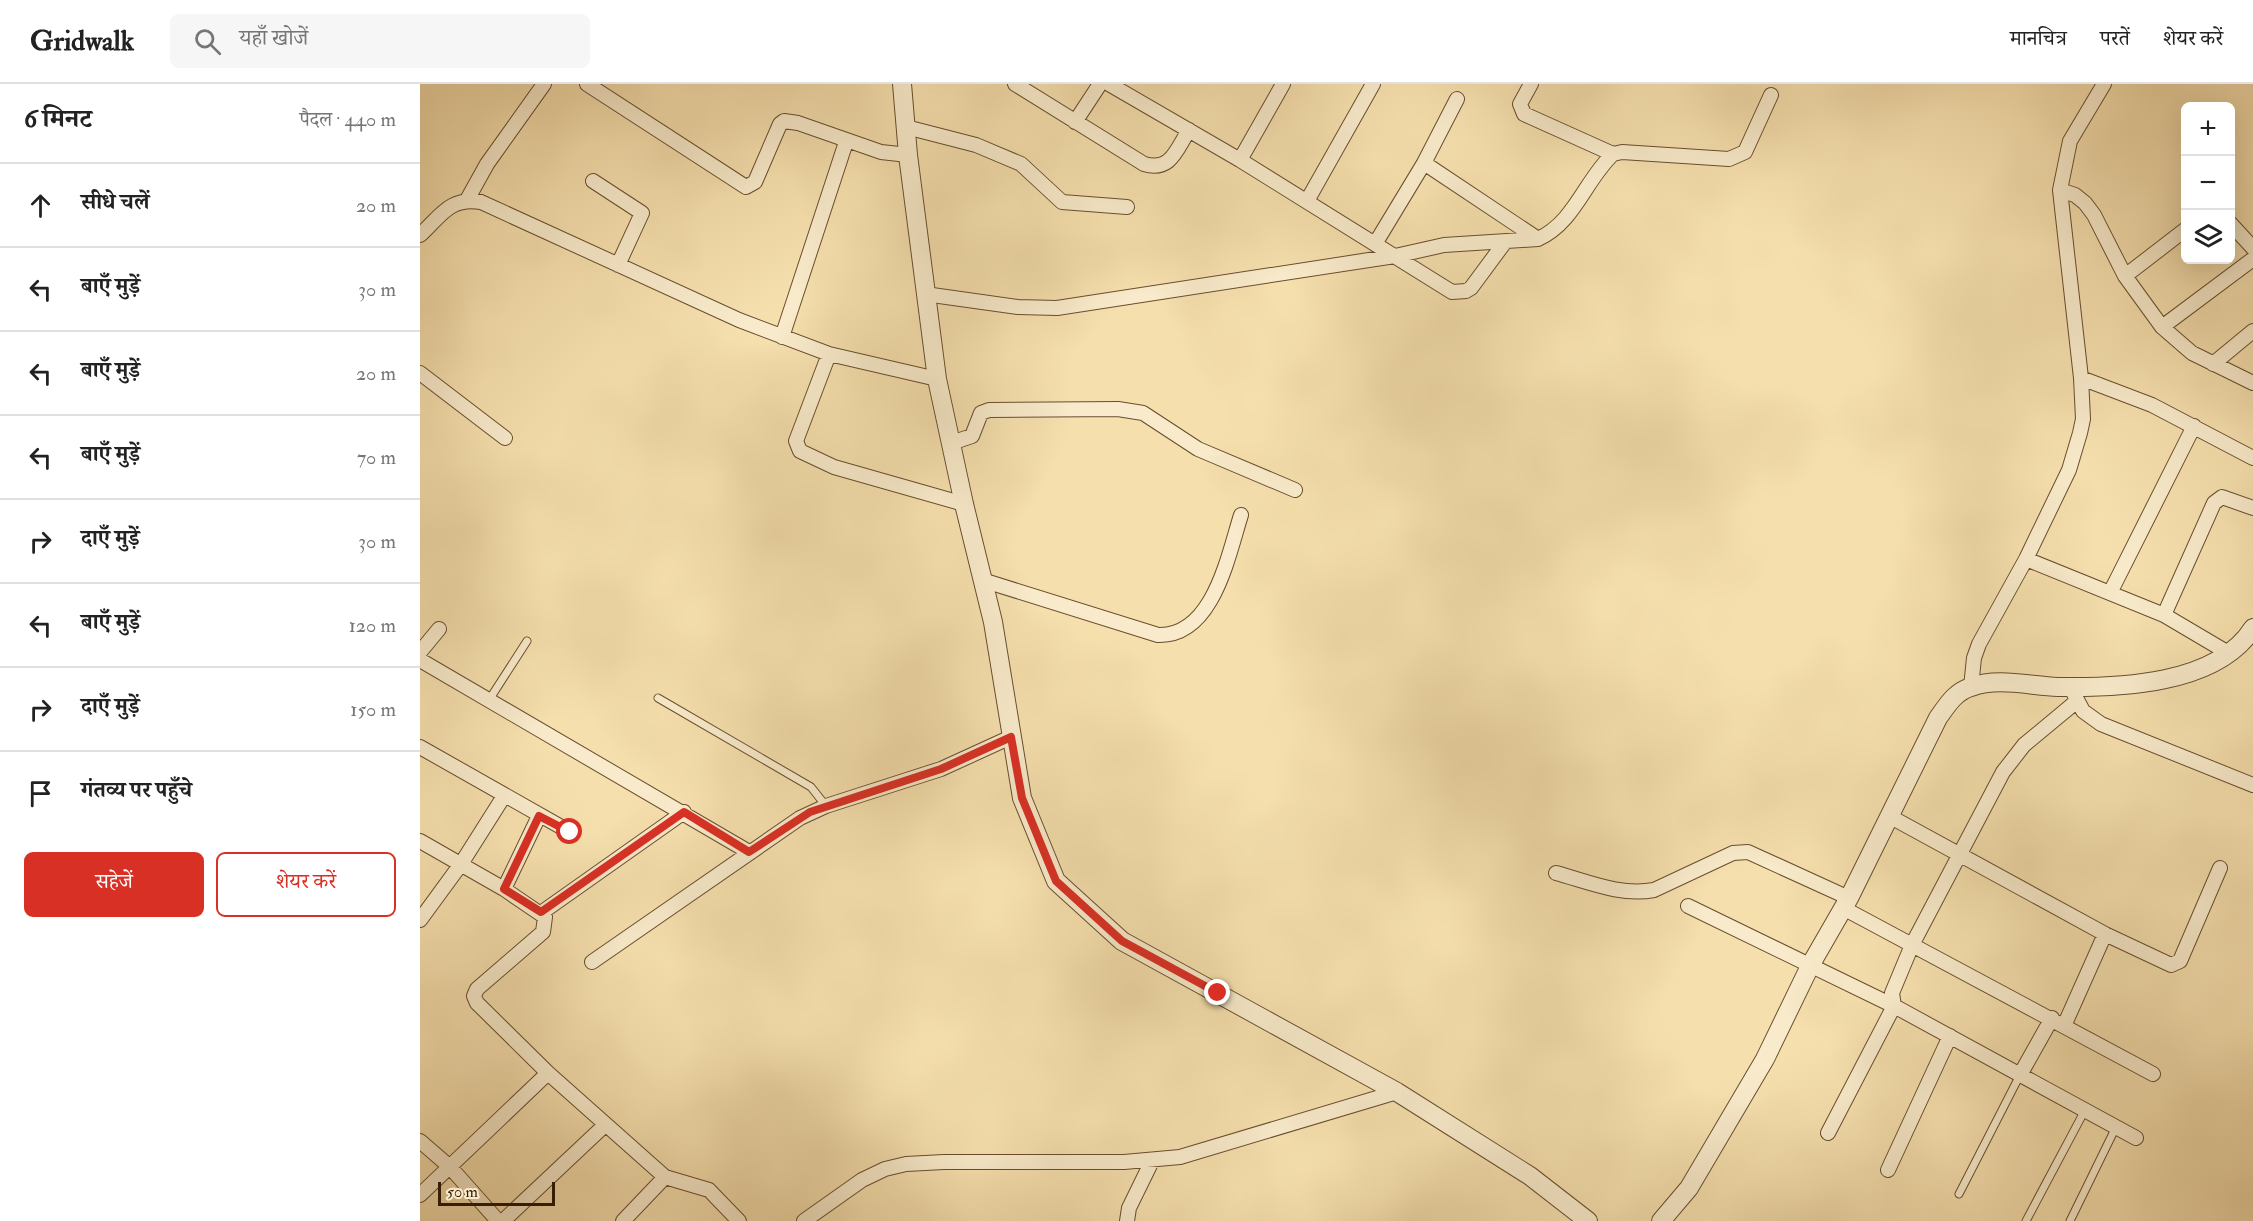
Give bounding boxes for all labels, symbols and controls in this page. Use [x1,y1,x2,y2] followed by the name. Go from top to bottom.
[170,14,590,68] search box
[30,24,134,59] text: Gridwalk
[239,24,308,52] text: यहाँ खोजें
[191,25,224,58] icon: search
[2010,25,2067,52] text: मानचित्र
[2100,25,2130,52] text: परतें
[2163,25,2223,52] text: शेयर करें
[2181,102,2235,264] map controls
[2181,102,2235,156] button: +
[24,103,92,135] text: 6 मिनट
[299,107,396,132] text: पैदल · 440 m
[2181,156,2235,210] button: −
[81,188,149,216] text: सीधे चलें
[24,189,57,222] icon: ahead
[356,193,396,218] text: 20 m
[2181,210,2235,264] button: layers
[81,272,140,300] text: बाएँ मुड़ें
[24,273,57,306] icon: left
[358,277,396,302] text: 30 m
[81,356,140,384] text: बाएँ मुड़ें
[24,357,57,390] icon: left
[356,361,396,386] text: 20 m
[81,440,140,468] text: बाएँ मुड़ें
[24,441,57,474] icon: left
[357,445,396,470] text: 70 m
[81,524,140,552] text: दाएँ मुड़ें
[24,525,57,558] icon: right
[358,529,396,554] text: 30 m
[81,608,140,636] text: बाएँ मुड़ें
[24,609,57,642] icon: left
[349,613,396,638] text: 120 m
[81,692,140,720] text: दाएँ मुड़ें
[24,693,57,726] icon: right
[350,697,396,722] text: 150 m
[81,776,192,804] text: गंतव्य पर पहुँचे
[24,777,57,810] icon: arrive
[556,818,582,844] route start
[24,852,204,917] button: सहेजें
[216,852,396,917] button: शेयर करें
[1204,979,1230,1005] route end
[438,1179,555,1206] scale bar
[447,1182,478,1202] text: 50 m

